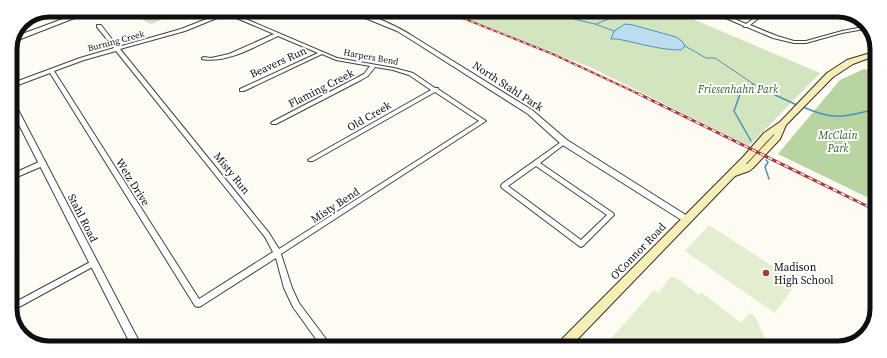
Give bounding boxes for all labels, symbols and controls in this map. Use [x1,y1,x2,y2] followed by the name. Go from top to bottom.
[86,28,146,54] street label: Burning Creek
[247,43,309,82] street label: Beavers Run
[343,46,399,68] street label: Harpers Bend
[470,58,547,115] street label: North Stahl Park
[286,65,357,111] street label: Flaming Creek
[697,82,779,97] park label: Friesenhahn Park
[345,97,395,135] street label: Old Creek
[817,128,858,156] park label: McClain Park
[210,149,253,198] street label: Misty Run
[112,156,153,209] street label: Wetz Drive
[308,184,363,227] street label: Misty Bend
[64,192,101,246] street label: Stahl Road
[607,219,670,283] street label: O'Connor Road
[774,260,833,288] place label: Madison High School
[761,268,771,278] marker: Madison High School

